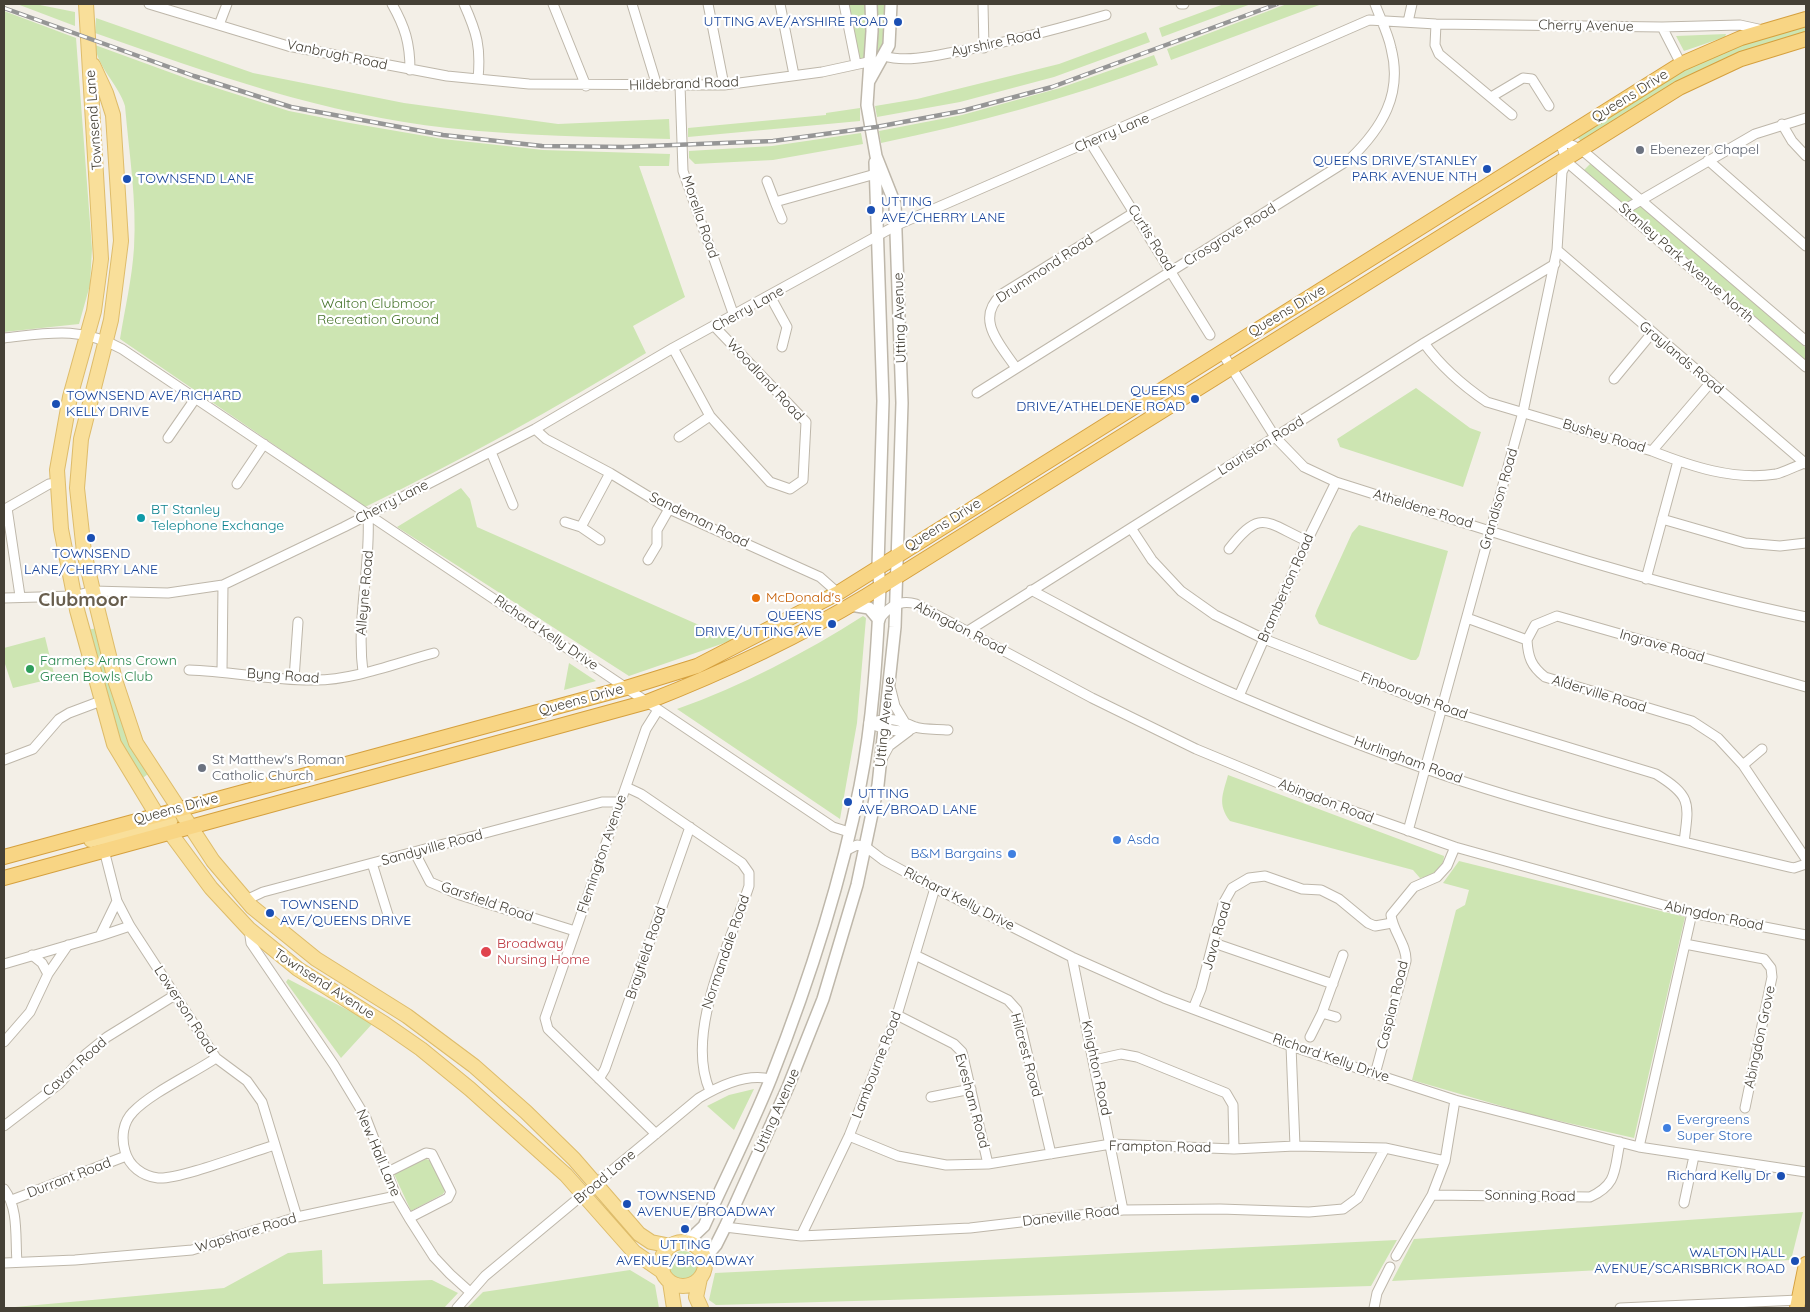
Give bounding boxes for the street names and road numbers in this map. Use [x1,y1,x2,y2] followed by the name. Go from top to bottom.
[1538,17,1634,35] street label: Cherry Avenue
[950,25,1042,61] street label: Ayrshire Road
[285,36,389,74] street label: Vanbrugh Road
[1589,66,1671,126] street label: Queens Drive
[82,69,106,171] street label: Townsend Lane
[629,74,739,94] street label: Hildebrand Road
[1072,110,1152,156] street label: Cherry Lane
[678,173,722,261] street label: Morella Road
[1181,200,1279,270] street label: Crosgrove Road
[1615,200,1757,326] street label: Stanley Park Avenue North
[1124,202,1178,274] street label: Curtis Road
[993,231,1097,307] street label: Drummond Road
[890,272,910,364] street label: Utting Avenue
[1245,281,1329,341] street label: Queens Drive
[709,282,787,336] street label: Cherry Lane
[1635,318,1727,398] street label: Graylands Road
[723,336,807,424] street label: Woodland Road
[1215,413,1307,479] street label: Lauriston Road
[1560,415,1648,457] street label: Bushey Road
[1476,446,1522,552] street label: Grandison Road
[353,476,431,528] street label: Cherry Lane
[1371,486,1475,532] street label: Atheldene Road
[646,489,752,551] street label: Sandeman Road
[902,495,984,555] street label: Queens Drive
[1255,531,1317,645] street label: Bramberton Road
[353,550,377,636] street label: Alleyne Road
[491,592,601,674] street label: Richard Kelly Drive
[911,598,1009,658] street label: Abingdon Road
[1618,626,1706,666] street label: Ingrave Road
[246,665,320,687] street label: Byng Road
[1358,669,1470,723] street label: Finborough Road
[1550,672,1648,716] street label: Alderville Road
[872,676,898,768] street label: Utting Avenue
[537,681,625,719] street label: Queens Drive
[1351,733,1465,787] street label: Hurlingham Road
[1276,775,1376,827] street label: Abingdon Road
[132,790,220,828] street label: Queens Drive
[574,792,630,916] street label: Flemington Avenue
[380,826,484,870] street label: Sandyville Road
[901,864,1017,934] street label: Richard Kelly Drive
[439,878,535,926] street label: Garsfield Road
[699,893,753,1011] street label: Normandale Road
[1663,897,1765,935] street label: Abingdon Road
[1199,900,1235,972] street label: Java Road
[622,904,670,1002] street label: Brayfield Road
[271,945,377,1023] street label: Townsend Avenue
[1374,959,1412,1051] street label: Caspian Road
[150,963,220,1057] street label: Lowerson Road
[1741,984,1779,1090] street label: Abingdon Grove
[849,1009,905,1121] street label: Lambourne Road
[1007,1011,1045,1099] street label: Hilcrest Road
[1078,1019,1114,1117] street label: Knighton Road
[1270,1030,1392,1086] street label: Richard Kelly Drive
[40,1034,110,1100] street label: Cavan Road
[951,1052,993,1150] street label: Evesham Road
[751,1066,803,1156] street label: Utting Avenue
[352,1107,404,1199] street label: New Hall Lane
[1109,1138,1211,1156] street label: Frampton Road
[571,1146,639,1208] street label: Broad Lane
[25,1154,113,1202] street label: Durrant Road
[1484,1187,1576,1205] street label: Sonning Road
[1022,1202,1120,1230] street label: Daneville Road
[193,1210,299,1256] street label: Wapshare Road

